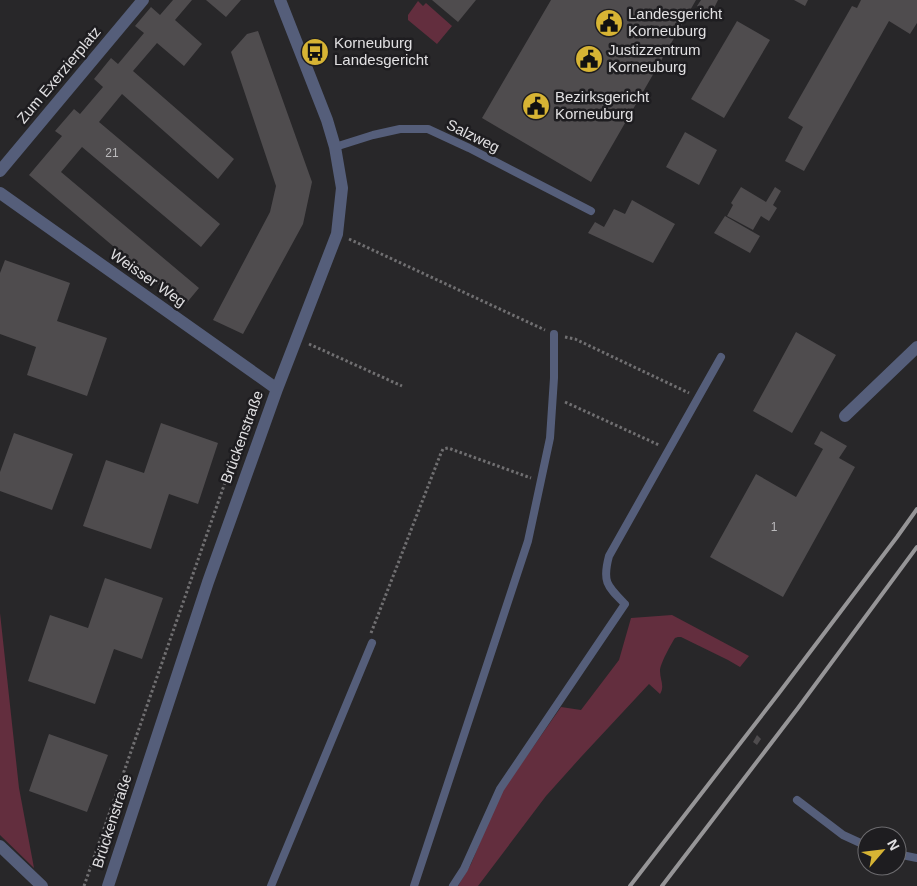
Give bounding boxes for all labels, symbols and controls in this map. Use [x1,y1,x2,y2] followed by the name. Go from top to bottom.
[628,5,723,39] place label: Landesgericht Korneuburg
[594,8,624,38] public building icon: Landesgericht Korneuburg
[13,23,104,126] street label: Zum Exerzierplatz
[334,34,429,68] place label: Korneuburg Landesgericht
[300,37,330,67] bus stop icon: Korneuburg Landesgericht
[608,41,701,75] place label: Justizzentrum Korneuburg
[574,44,604,74] public building icon: Justizzentrum Korneuburg
[555,88,650,122] place label: Bezirksgericht Korneuburg
[521,91,551,121] public building icon: Bezirksgericht Korneuburg
[444,115,502,156] street label: Salzweg
[105,146,119,160] house number: 21
[107,245,189,310] street label: Weisser Weg
[217,388,266,486] street label: Brückenstraße
[771,520,778,534] house number: 1
[88,772,135,870] street label: Brückenstraße
[857,826,907,876] north arrow
[884,837,903,853] text: N

